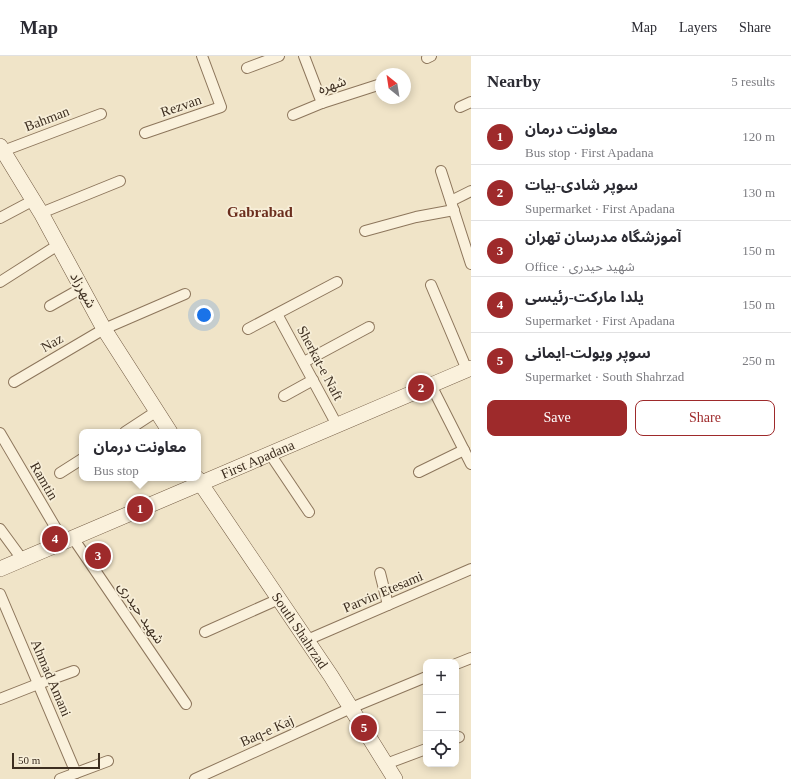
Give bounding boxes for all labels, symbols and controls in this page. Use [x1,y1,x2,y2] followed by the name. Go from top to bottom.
[20,17,58,38] text: Map
[631,20,657,35] text: Map
[679,20,717,35] text: Layers
[739,20,771,35] text: Share
[375,68,411,104] north arrow
[487,72,541,91] text: Nearby
[316,73,348,98] street label: شهره
[731,74,775,89] text: 5 results
[159,92,203,120] street label: Rezvan
[23,104,71,134] street label: Bahman
[525,121,618,137] text: معاونت درمان
[497,129,503,144] text: 1
[742,129,775,144] text: 120 m
[525,145,654,160] text: Bus stop · First Apadana
[525,177,638,193] text: سوپر شادی-بیات
[497,185,503,200] text: 2
[742,185,775,200] text: 130 m
[525,201,675,216] text: Supermarket · First Apadana
[227,204,294,220] district label: Gabrabad
[525,229,681,245] text: آموزشگاه مدرسان تهران
[497,243,503,258] text: 3
[742,243,775,258] text: 150 m
[525,259,635,274] text: Office · شهید حیدری
[66,270,99,311] street label: شهرزاد
[525,289,644,305] text: یلدا مارکت-رئیسی
[497,297,503,312] text: 4
[742,297,775,312] text: 150 m
[194,305,214,325] your location
[525,313,675,328] text: Supermarket · First Apadana
[294,323,346,403] street label: Sherkat-e Naft
[38,331,66,355] street label: Naz
[525,345,651,361] text: سوپر ویولت-ایمانی
[497,353,503,368] text: 5
[742,353,775,368] text: 250 m
[525,369,684,384] text: Supermarket · South Shahrzad
[408,373,434,403] pin: 2
[487,400,627,436] button: Save
[635,400,775,436] button: Share
[79,429,201,481] popup
[219,437,297,481] street label: First Apadana
[94,439,186,455] text: معاونت درمان
[27,459,61,503] street label: Ramtin
[94,463,139,478] text: Bus stop
[127,494,153,524] pin: 1
[42,524,68,554] pin: 4
[85,541,111,571] pin: 3
[341,568,425,616] street label: Parvin Etesami
[114,579,167,647] street label: شهید حیدری
[269,590,331,671] street label: South Shahrzad
[28,637,74,719] street label: Ahmad Amani
[423,659,459,767] map controls
[423,659,459,695] button: +
[423,695,459,731] button: −
[238,713,296,749] street label: Baq-e Kaj
[351,713,377,743] pin: 5
[423,731,459,767] button: locate
[12,751,100,770] scale bar
[18,754,40,766] text: 50 m

